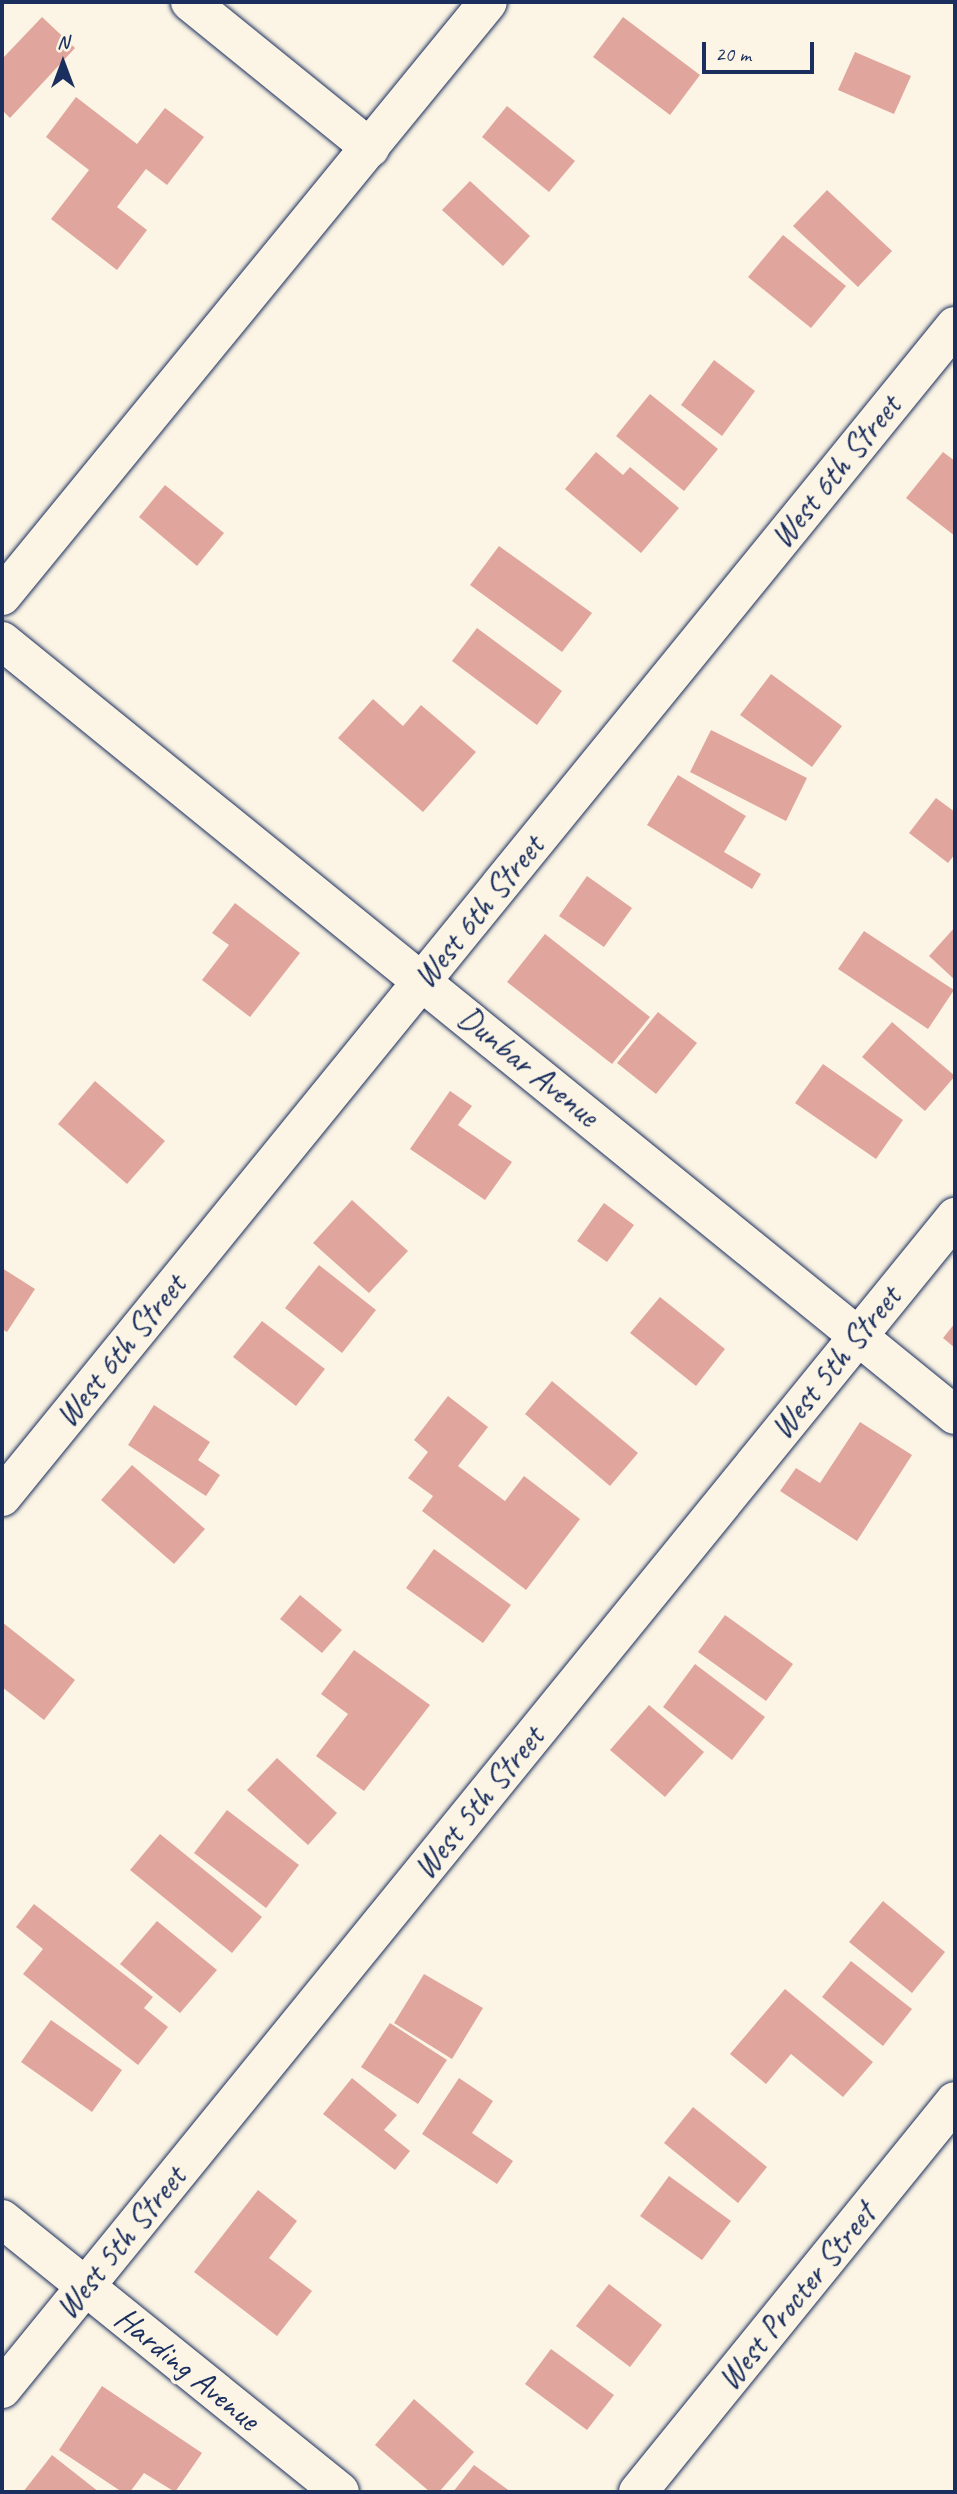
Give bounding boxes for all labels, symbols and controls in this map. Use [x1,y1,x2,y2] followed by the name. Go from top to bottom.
[28,28,98,98] north arrow
[705,28,817,72] scale bar
[57,30,69,54] text: N
[715,41,751,67] text: 20 m
[762,387,910,557] street label: West 6th Street
[405,827,553,997] street label: West 6th Street
[450,998,606,1136] street label: Dunbar Avenue
[47,1266,195,1436] street label: West 6th Street
[762,1278,910,1448] street label: West 5th Street
[405,1718,553,1888] street label: West 5th Street
[47,2158,195,2328] street label: West 5th Street
[710,2196,884,2398] street label: West Procter Street
[107,2299,267,2439] street label: Harding Avenue

